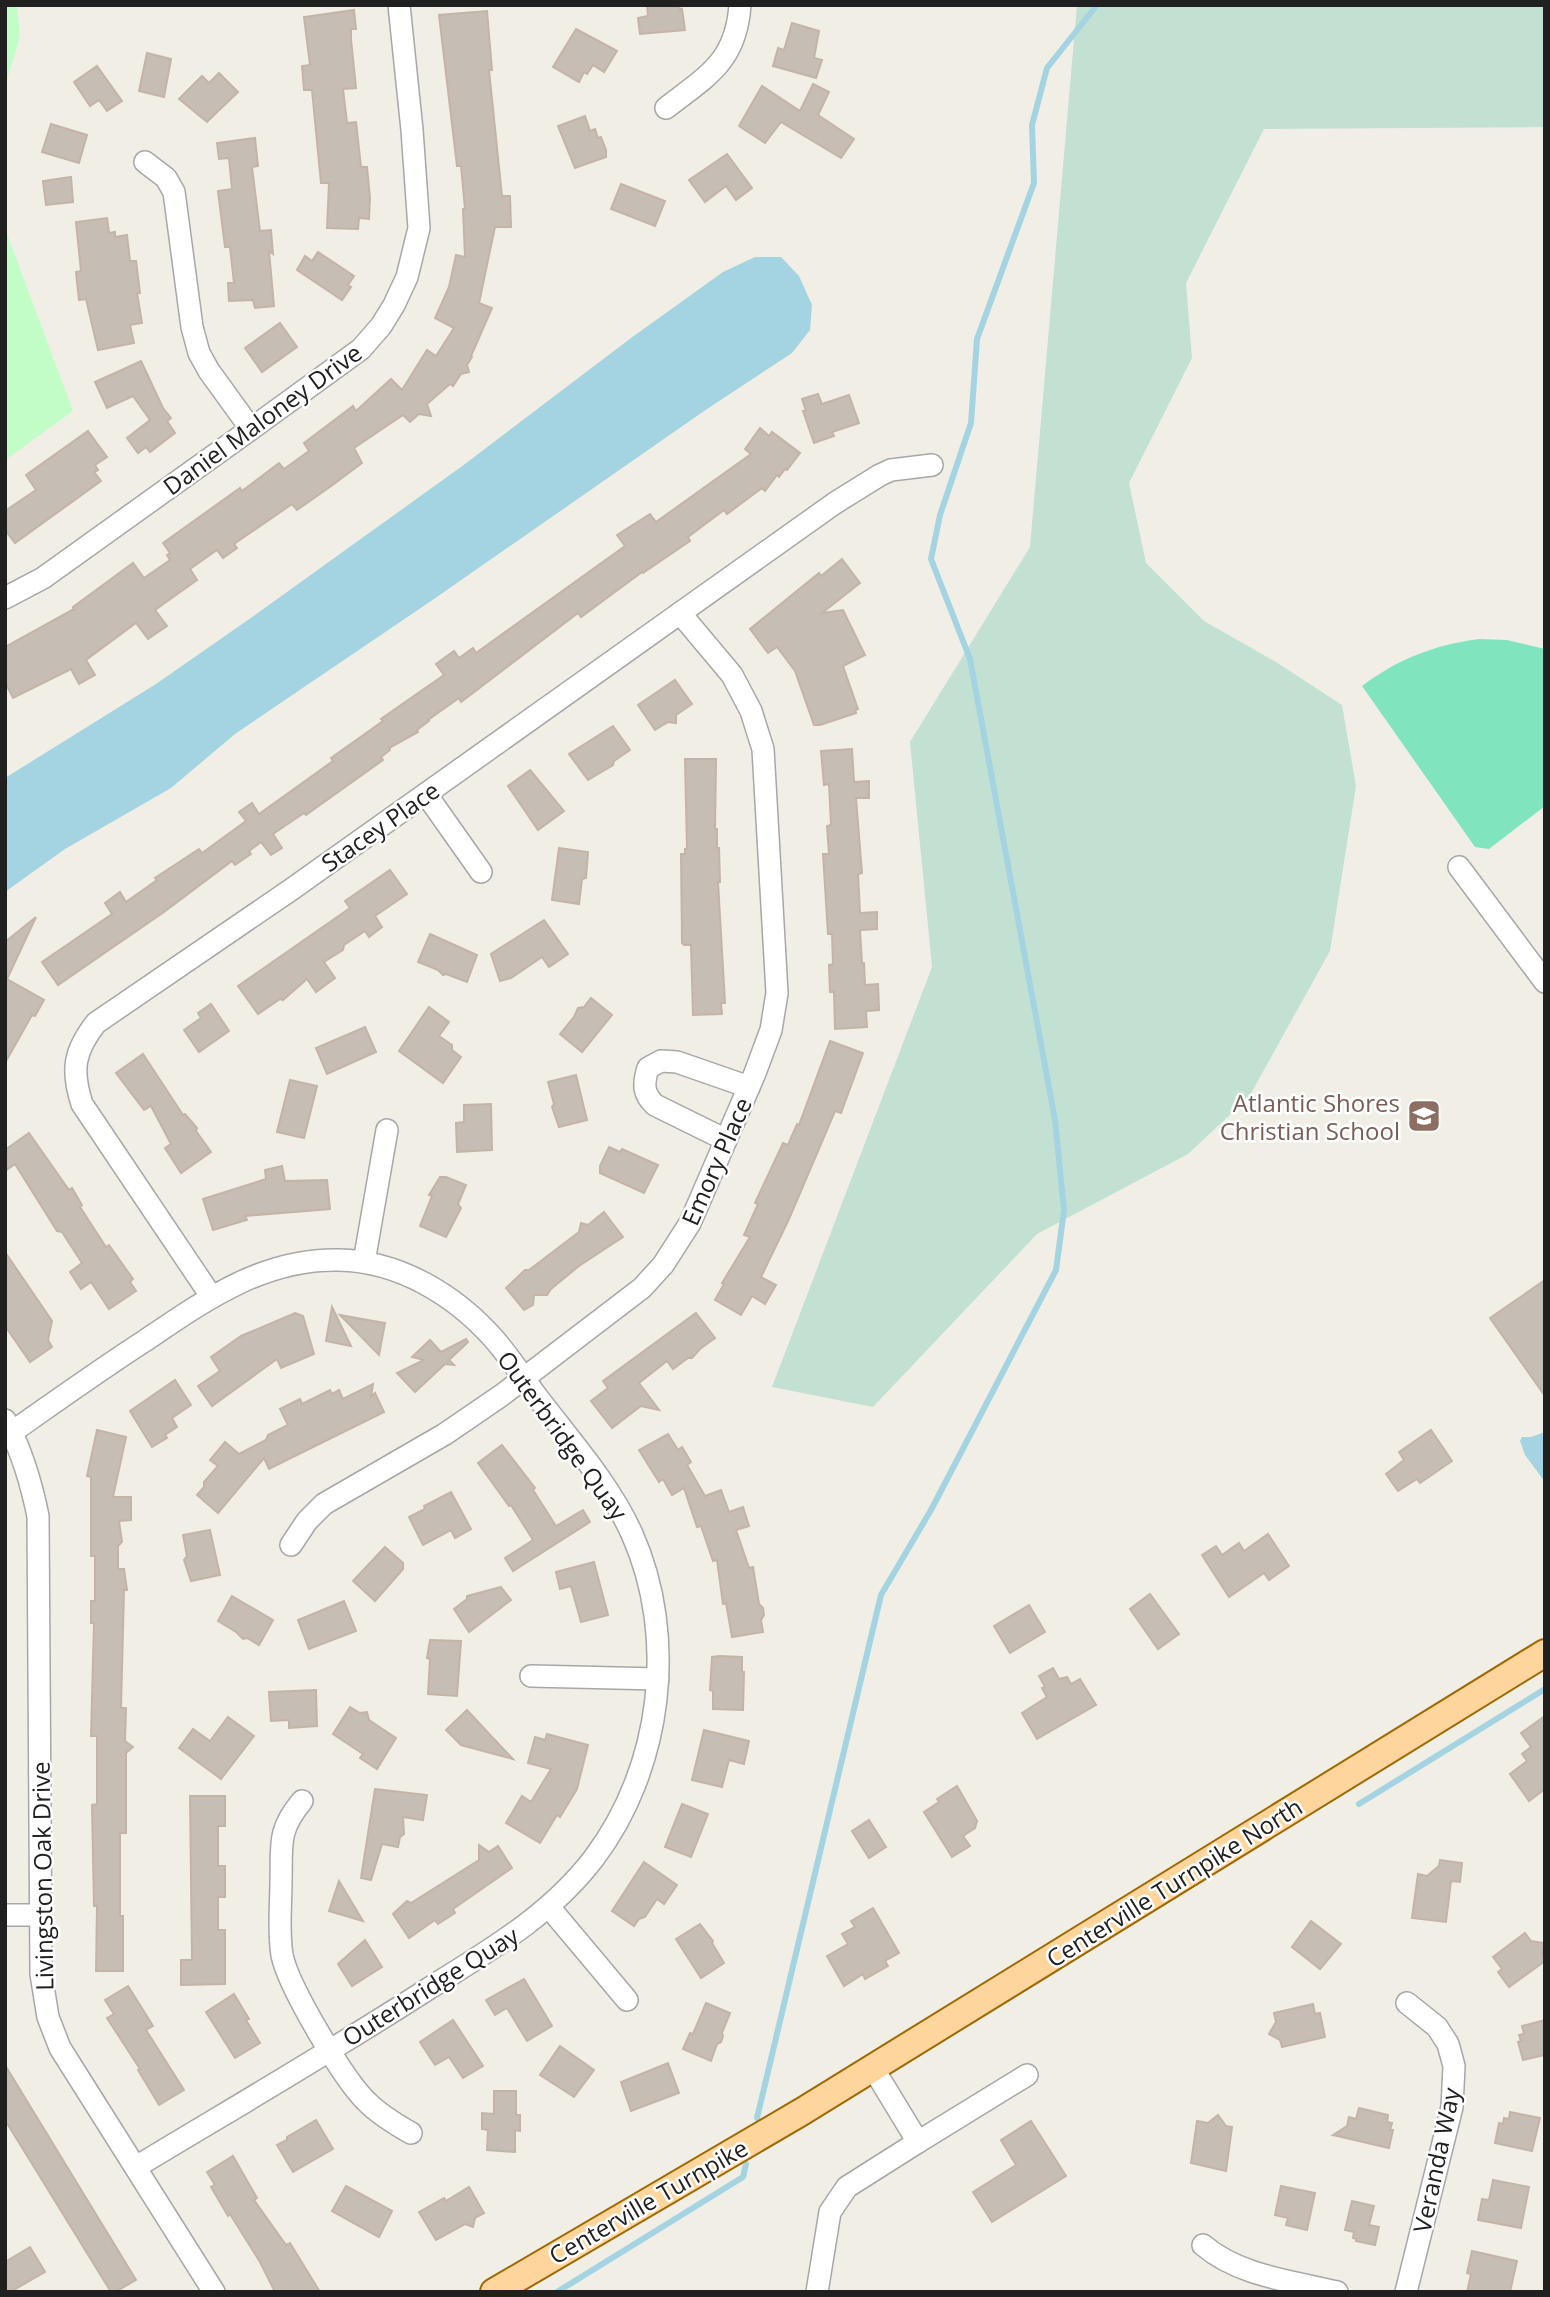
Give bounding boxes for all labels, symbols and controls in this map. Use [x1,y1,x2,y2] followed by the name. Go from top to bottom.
[156,336,368,502] street label: Daniel Maloney Drive
[314,773,446,879] street label: Stacey Place
[1220,1086,1400,1147] place label: Atlantic Shores Christian School
[673,1092,759,1230] street label: Emory Place
[1405,1097,1443,1135] school or university icon: Atlantic Shores Christian School
[490,1344,636,1527] street label: Outerbridge Quay
[24,1761,60,1991] street label: Livingston Oak Drive
[1040,1790,1308,1974] street label: Centerville Turnpike North
[336,1918,525,2054] street label: Outerbridge Quay
[1405,2084,1468,2236] street label: Veranda Way
[543,2131,753,2271] street label: Centerville Turnpike

